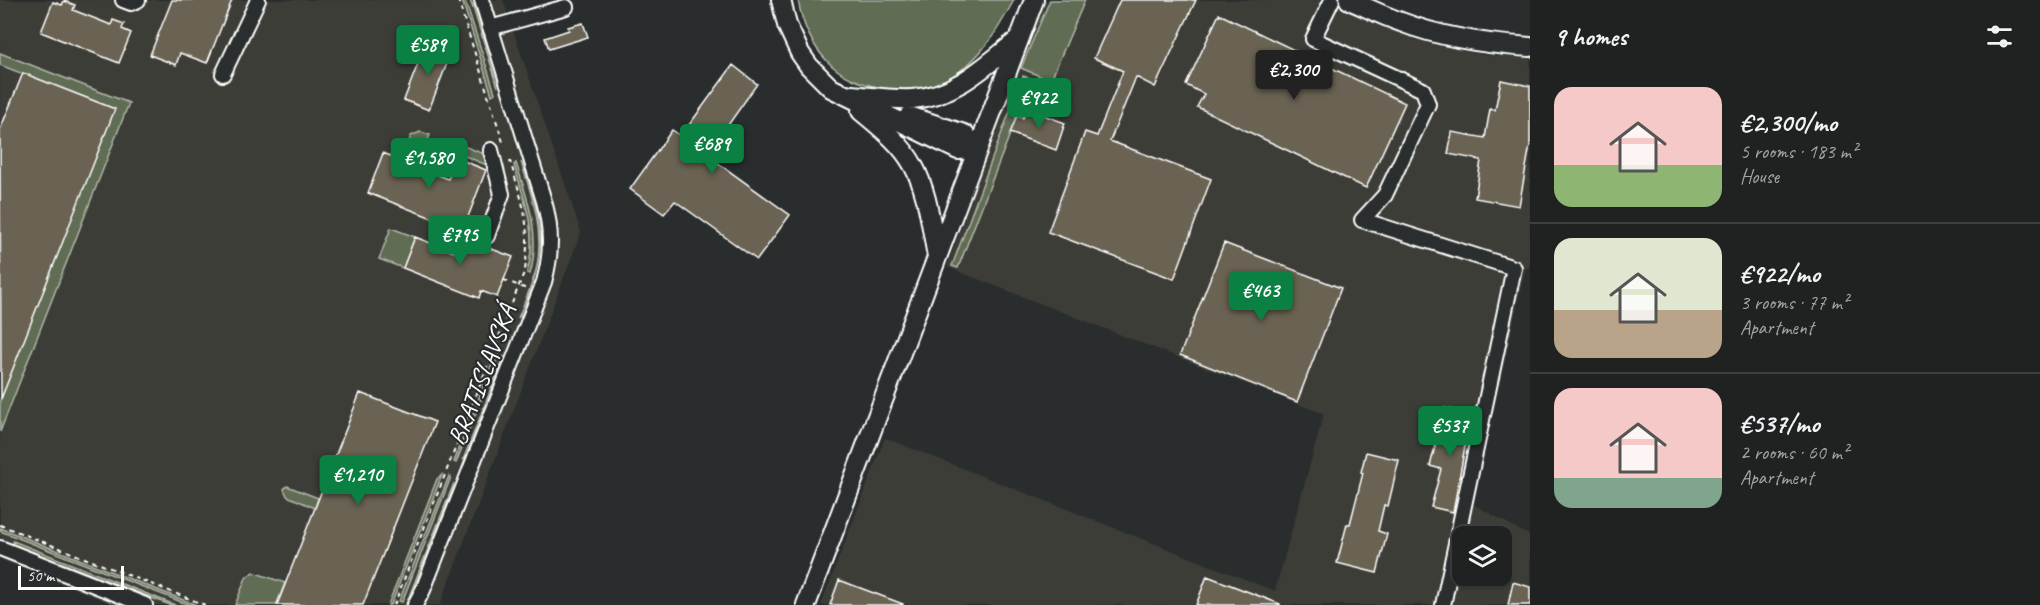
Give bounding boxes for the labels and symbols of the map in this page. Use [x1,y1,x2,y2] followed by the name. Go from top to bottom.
[392,25,464,76] pin: €589
[1245,50,1343,101] pin: €2,300
[1003,78,1075,129] pin: €922
[676,124,748,175] pin: €689
[380,138,478,189] pin: €1,580
[424,215,496,266] pin: €795
[1225,271,1297,322] pin: €463
[440,297,525,450] street label: BRATISLAVSKÁ
[1414,406,1486,457] pin: €537
[309,455,407,506] pin: €1,210
[18,563,124,590] scale bar

